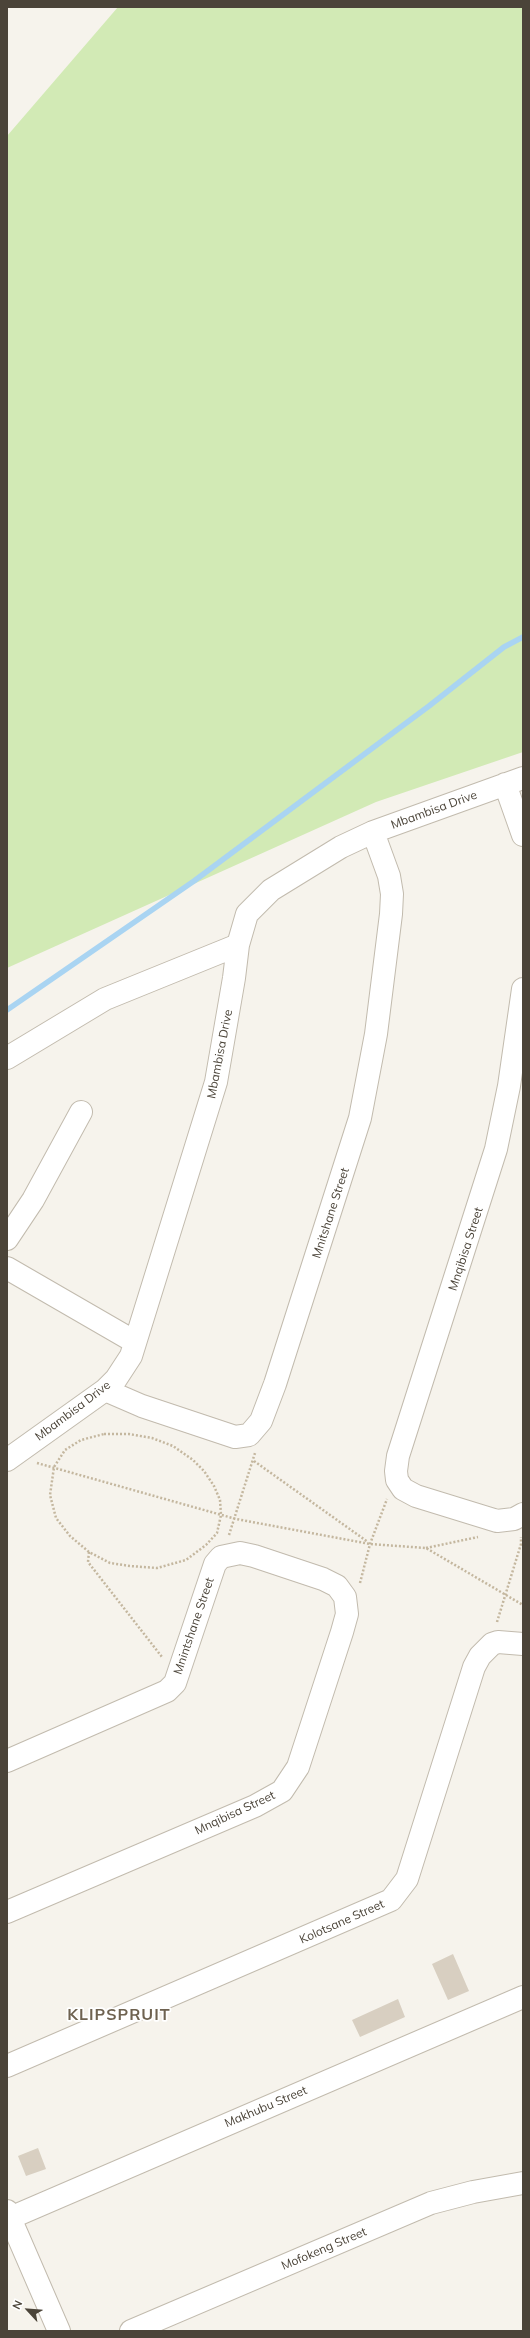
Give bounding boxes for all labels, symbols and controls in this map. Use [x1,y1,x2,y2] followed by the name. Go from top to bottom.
[389,788,479,832] street label: Mbambisa Drive
[204,1008,236,1100] street label: Mbambisa Drive
[310,1166,352,1260] street label: Mnitshane Street
[446,1205,486,1293] street label: Mnqibisa Street
[33,1378,113,1444] street label: Mbambisa Drive
[171,1576,217,1676] street label: Mnintshane Street
[193,1788,277,1838] street label: Mnqibisa Street
[297,1897,387,1947] street label: Kolotsane Street
[67,2005,171,2025] district label: KLIPSPRUIT
[223,2083,309,2131] street label: Makhubu Street
[279,2225,369,2273] street label: Mofokeng Street
[8,2290,48,2330] north arrow
[9,2298,25,2312] text: N

